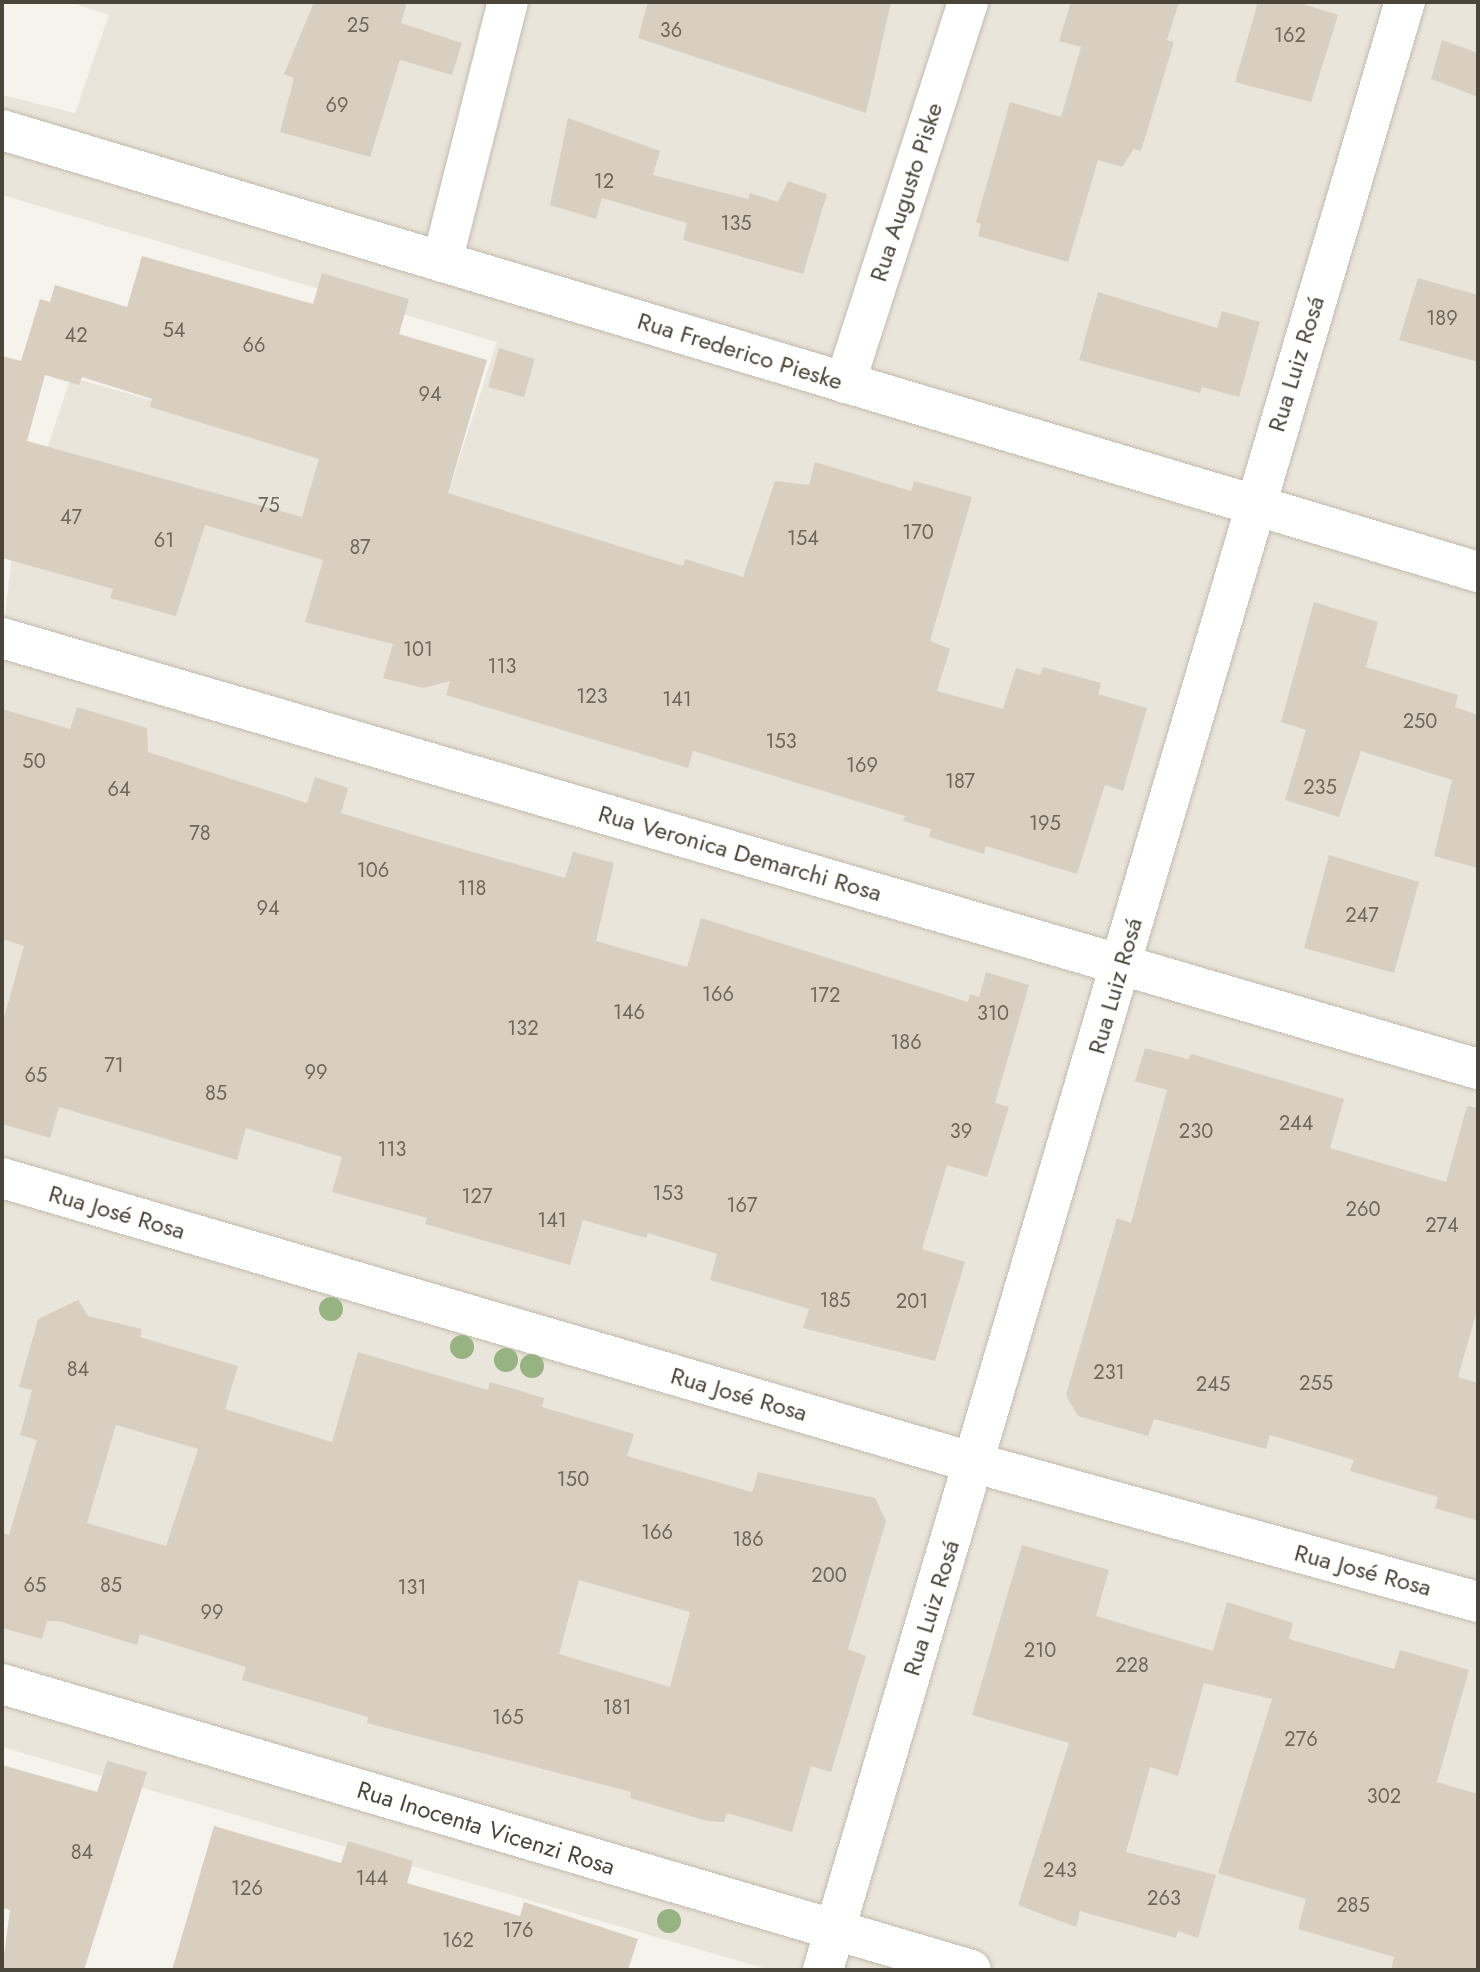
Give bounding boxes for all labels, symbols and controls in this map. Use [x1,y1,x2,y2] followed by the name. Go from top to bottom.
[347,13,369,37] house number: 25
[660,18,682,42] house number: 36
[1274,23,1306,47] house number: 162
[325,93,349,117] house number: 69
[864,99,948,285] street label: Rua Augusto Piske
[594,169,614,193] house number: 12
[720,211,752,235] house number: 135
[1262,293,1330,435] street label: Rua Luiz Rosá
[634,306,846,396] street label: Rua Frederico Pieske
[1426,306,1458,330] house number: 189
[163,318,185,342] house number: 54
[64,323,88,347] house number: 42
[242,333,266,357] house number: 66
[418,382,442,406] house number: 94
[258,493,280,517] house number: 75
[60,505,82,529] house number: 47
[902,520,934,544] house number: 170
[787,526,819,550] house number: 154
[154,528,174,552] house number: 61
[349,535,371,559] house number: 87
[403,637,433,661] house number: 101
[488,654,516,678] house number: 113
[576,684,608,708] house number: 123
[662,687,692,711] house number: 141
[1403,709,1437,733] house number: 250
[765,729,797,753] house number: 153
[22,749,46,773] house number: 50
[846,753,878,777] house number: 169
[945,769,975,793] house number: 187
[1303,775,1337,799] house number: 235
[107,777,131,801] house number: 64
[595,799,885,907] street label: Rua Veronica Demarchi Rosa
[1029,811,1061,835] house number: 195
[189,821,211,845] house number: 78
[357,858,389,882] house number: 106
[458,876,486,900] house number: 118
[256,896,280,920] house number: 94
[1345,903,1379,927] house number: 247
[1082,915,1148,1057] street label: Rua Luiz Rosá
[702,982,734,1006] house number: 166
[810,983,840,1007] house number: 172
[613,1000,645,1024] house number: 146
[977,1001,1009,1025] house number: 310
[507,1016,539,1040] house number: 132
[890,1030,922,1054] house number: 186
[104,1053,124,1077] house number: 71
[304,1060,328,1084] house number: 99
[25,1063,47,1087] house number: 65
[205,1081,227,1105] house number: 85
[1279,1111,1313,1135] house number: 244
[950,1119,972,1143] house number: 39
[1179,1119,1213,1143] house number: 230
[378,1137,406,1161] house number: 113
[45,1179,189,1245] street label: Rua José Rosa
[652,1181,684,1205] house number: 153
[462,1184,492,1208] house number: 127
[726,1193,758,1217] house number: 167
[1346,1197,1380,1221] house number: 260
[537,1208,567,1232] house number: 141
[1425,1213,1459,1237] house number: 274
[819,1288,851,1312] house number: 185
[896,1289,928,1313] house number: 201
[67,1357,89,1381] house number: 84
[1093,1360,1125,1384] house number: 231
[667,1361,811,1427] street label: Rua José Rosa
[1299,1371,1333,1395] house number: 255
[1196,1372,1230,1396] house number: 245
[557,1467,589,1491] house number: 150
[641,1520,673,1544] house number: 166
[732,1527,764,1551] house number: 186
[897,1537,965,1679] street label: Rua Luiz Rosá
[1291,1538,1435,1602] street label: Rua José Rosa
[811,1563,847,1587] house number: 200
[24,1573,46,1597] house number: 65
[100,1573,122,1597] house number: 85
[398,1575,426,1599] house number: 131
[200,1600,224,1624] house number: 99
[1024,1638,1056,1662] house number: 210
[1115,1653,1149,1677] house number: 228
[603,1695,631,1719] house number: 181
[492,1705,524,1729] house number: 165
[1284,1727,1318,1751] house number: 276
[354,1775,618,1881] street label: Rua Inocenta Vicenzi Rosa
[1367,1784,1401,1808] house number: 302
[71,1840,93,1864] house number: 84
[1043,1858,1077,1882] house number: 243
[356,1866,388,1890] house number: 144
[231,1876,263,1900] house number: 126
[1147,1886,1181,1910] house number: 263
[1336,1893,1370,1917] house number: 285
[502,1918,534,1942] house number: 176
[442,1928,474,1952] house number: 162

